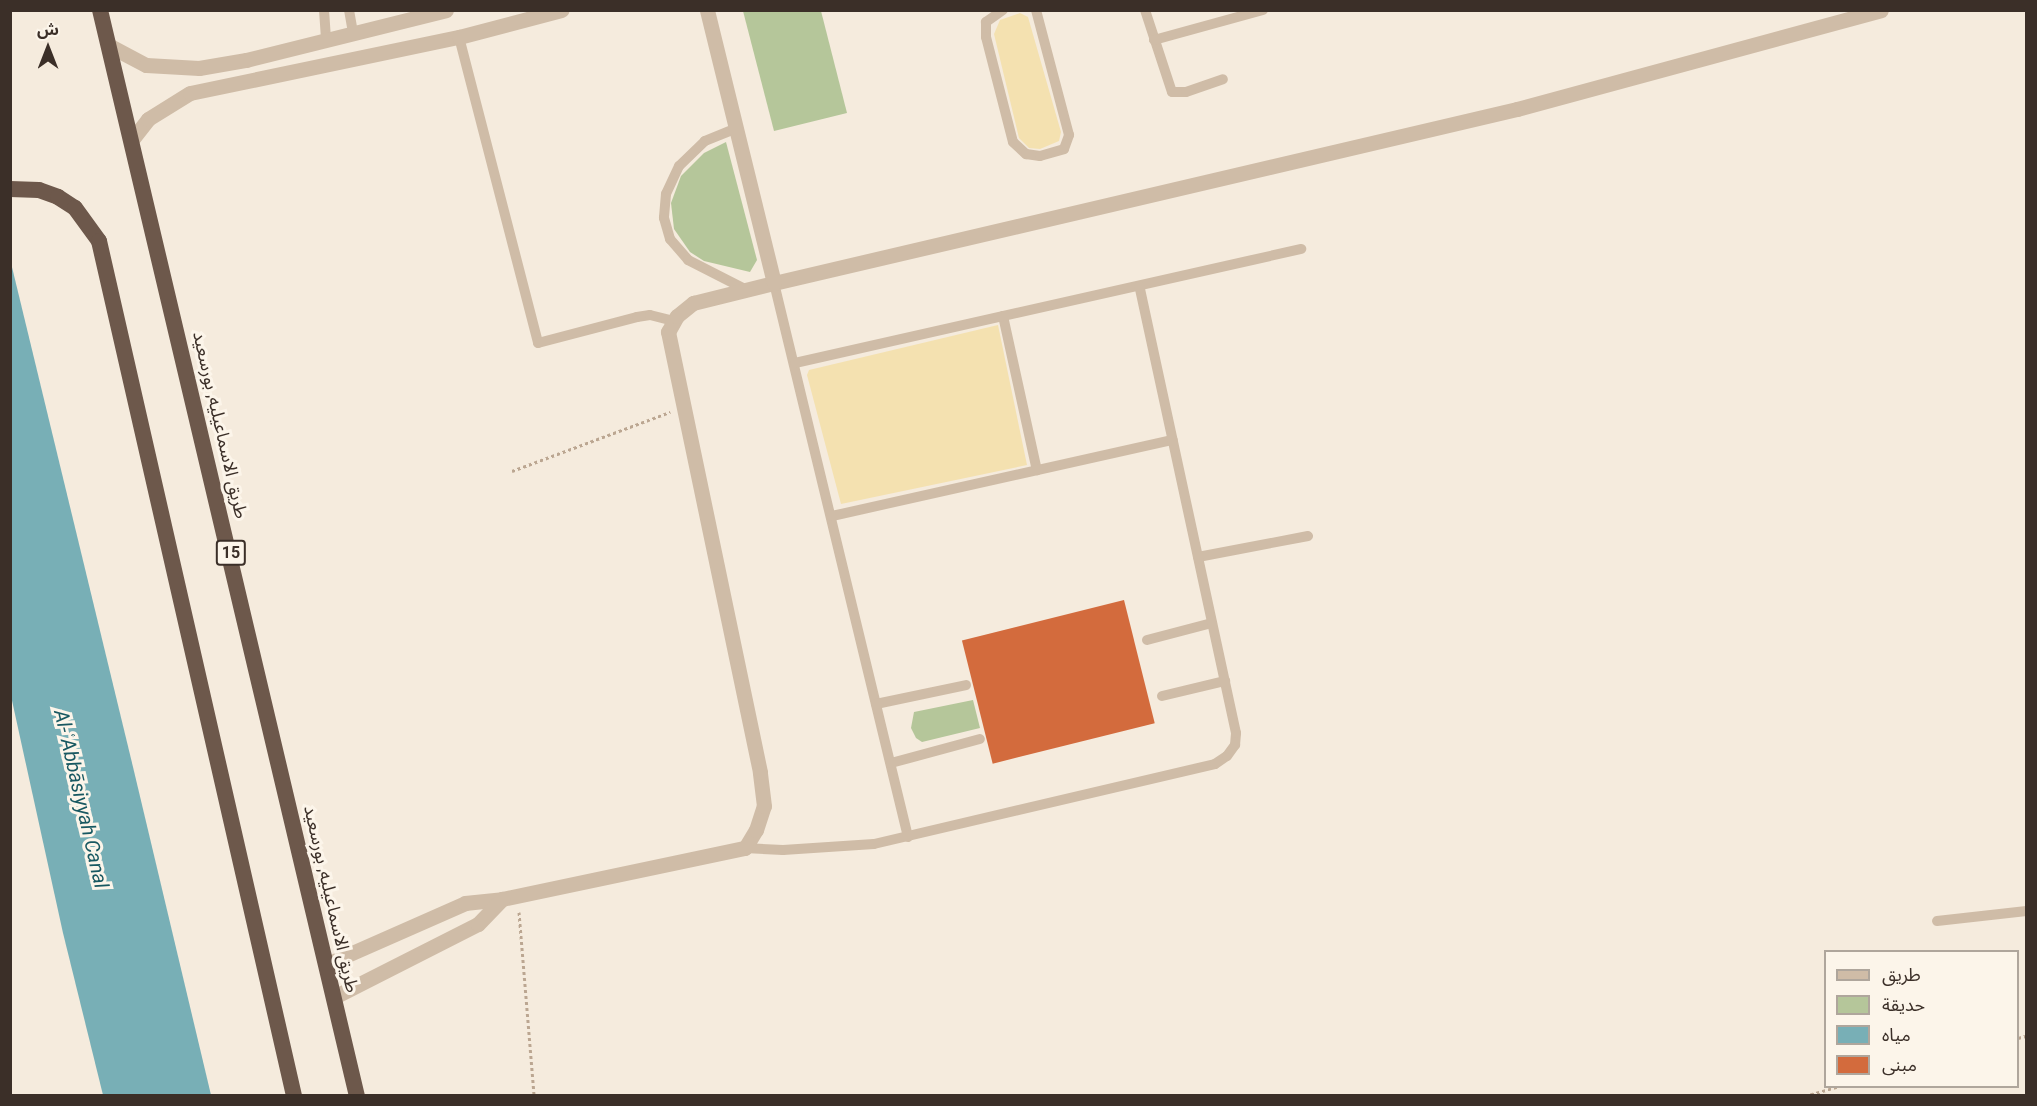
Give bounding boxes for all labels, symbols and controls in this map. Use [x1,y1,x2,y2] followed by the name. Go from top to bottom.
[18,18,78,78] north arrow
[37,20,59,39] text: ش
[188,329,252,521] street label: طريق الاسماعيليه, بورسعيد
[214,540,248,566] road number: 15
[49,707,113,891] water label: Al-ʿAbbāsiyyah Canal
[299,803,363,995] street label: طريق الاسماعيليه, بورسعيد
[1824,950,2019,1088] legend
[1882,964,1921,985] text: طريق
[1882,994,1925,1015] text: حديقة
[1882,1024,1911,1045] text: مياه
[1882,1054,1917,1075] text: مبنى

